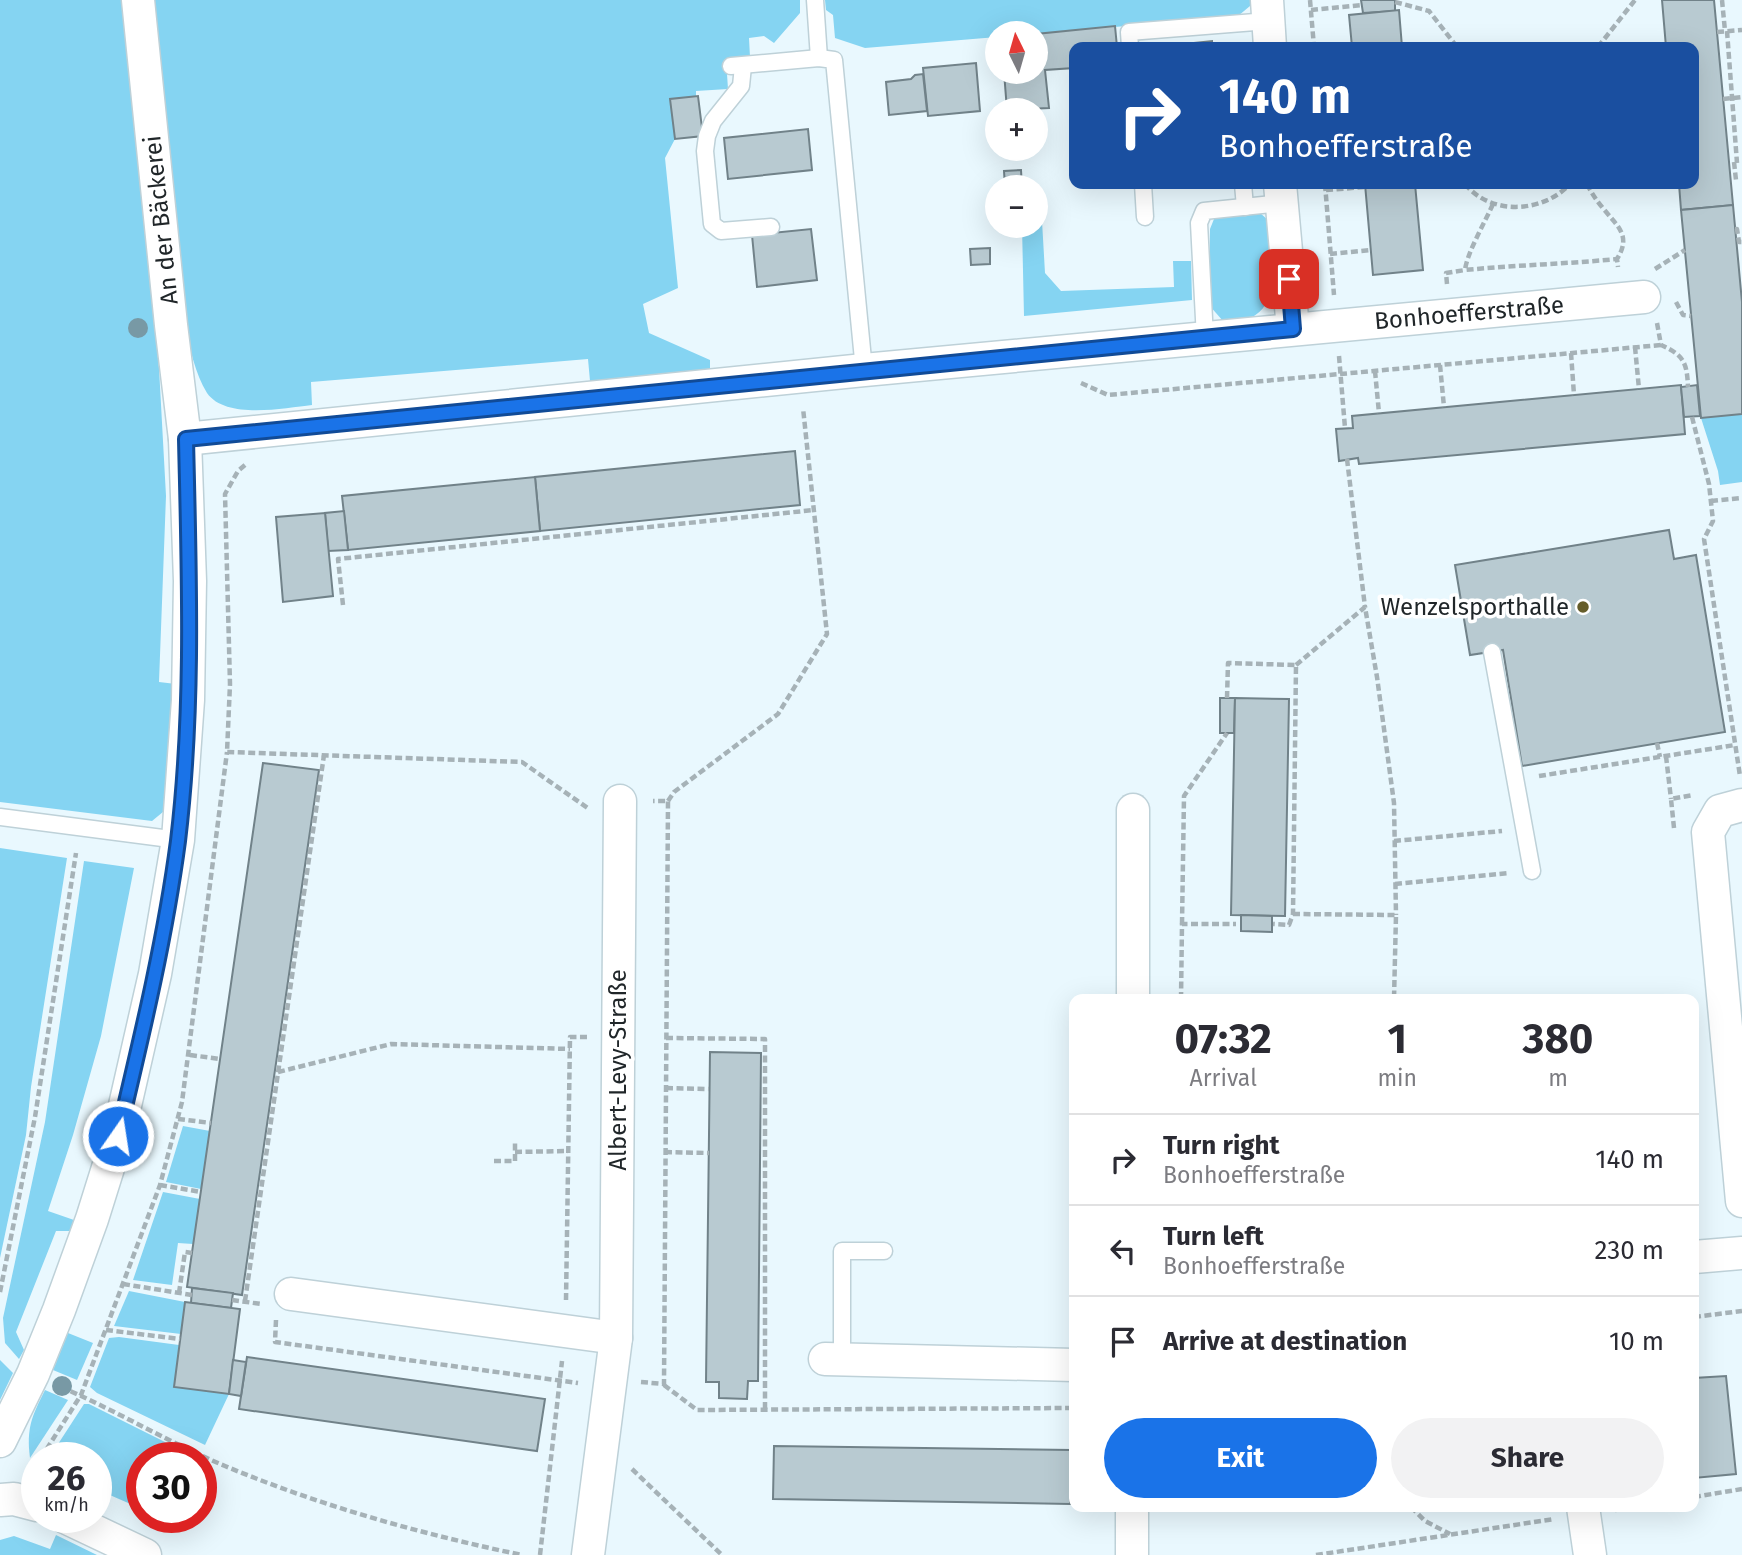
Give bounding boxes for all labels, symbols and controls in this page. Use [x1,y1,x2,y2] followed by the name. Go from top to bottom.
[985,21,1048,84] north arrow
[985,21,1048,238] map controls
[1219,67,1351,126] text: 140 m
[1104,70,1195,161] icon: right
[985,98,1048,161] button: +
[1219,127,1473,165] text: Bonhoefferstraße
[138,134,184,306] street label: An der Bäckerei
[985,175,1048,238] button: −
[1259,249,1319,309] pin
[1270,260,1308,298] icon: arrive
[1373,291,1565,335] street label: Bonhoefferstraße
[1381,593,1569,621] place label: Wenzelsporthalle
[1575,599,1591,615] marker: Wenzelsporthalle
[604,969,632,1171] street label: Albert-Levy-Straße
[1175,1014,1272,1064] text: 07:32
[1387,1014,1407,1064] text: 1
[1523,1014,1593,1064] text: 380
[1189,1064,1257,1092] text: Arrival
[1377,1064,1417,1092] text: min
[1548,1064,1568,1092] text: m
[81,1099,155,1173] position arrow
[1163,1130,1280,1161] text: Turn right
[1104,1141,1142,1179] icon: right
[1595,1144,1664,1175] text: 140 m
[1163,1161,1345,1189] text: Bonhoefferstraße
[1163,1221,1264,1252] text: Turn left
[1104,1232,1142,1270] icon: left
[1595,1235,1664,1266] text: 230 m
[1163,1252,1345,1280] text: Bonhoefferstraße
[1104,1323,1142,1361] icon: arrive
[1163,1326,1407,1357] text: Arrive at destination
[1609,1326,1664,1357] text: 10 m
[1104,1418,1377,1498] button: Exit
[1391,1418,1664,1498] button: Share
[126,1442,217,1533] speed limit sign: 30
[48,1457,85,1499] text: 26
[44,1494,89,1516] text: km/h

